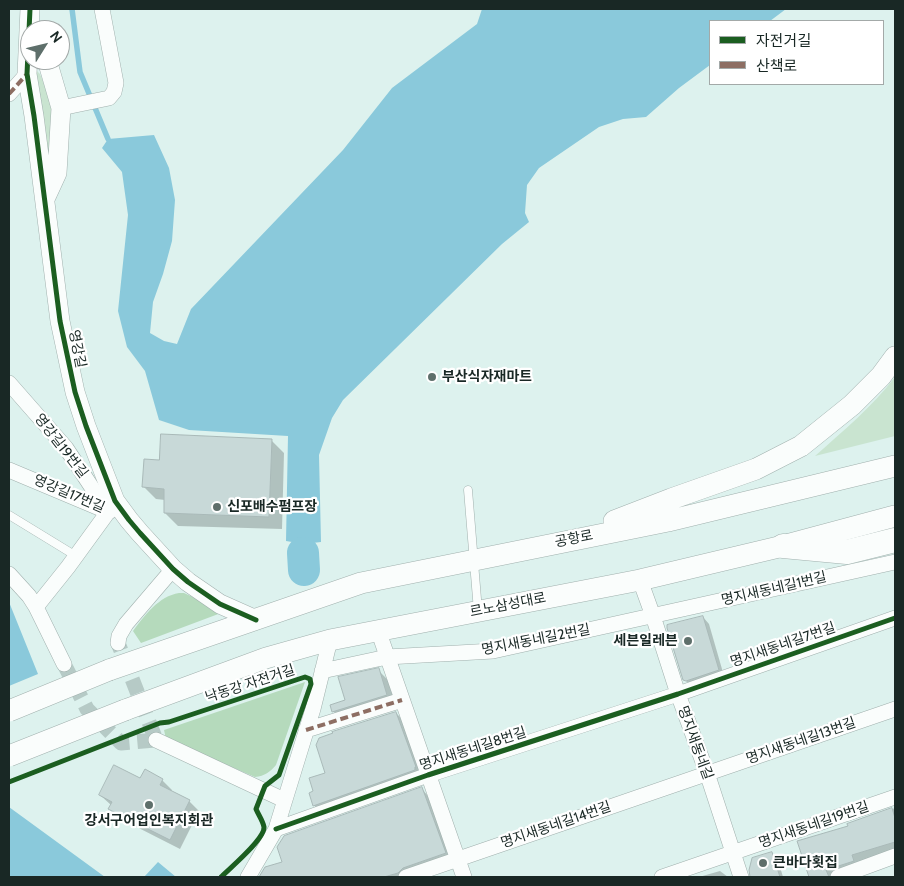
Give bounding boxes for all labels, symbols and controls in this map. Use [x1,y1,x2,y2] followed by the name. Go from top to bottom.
[20,20,70,70] north arrow
[709,20,884,85] legend
[46,27,67,46] text: N
[756,32,811,50] text: 자전거길
[756,57,797,75] text: 산책로
[65,328,89,370] street label: 영강길
[442,369,532,385] place label: 부산식자재마트
[426,371,438,383] marker: 부산식자재마트
[31,411,91,481] street label: 영강길19번길
[31,471,107,517] street label: 영강길17번길
[227,499,317,515] place label: 신포배수펌프장
[211,501,223,513] marker: 신포배수펌프장
[553,527,595,551] street label: 공항로
[720,569,828,609] street label: 명지새동네길1번길
[468,589,548,621] street label: 르노삼성대로
[728,619,838,671] street label: 명지새동네길7번길
[480,621,592,659] street label: 명지새동네길2번길
[614,633,678,649] place label: 세븐일레븐
[682,635,694,647] marker: 세븐일레븐
[203,662,297,706] street label: 낙동강 자전거길
[674,704,716,782] street label: 명지새동네길
[744,714,858,768] street label: 명지새동네길13번길
[417,724,529,774] street label: 명지새동네길8번길
[499,798,613,852] street label: 명지새동네길14번길
[757,798,871,852] street label: 명지새동네길19번길
[143,799,155,811] marker: 강서구어업인복지회관
[85,813,213,829] place label: 강서구어업인복지회관
[773,855,837,871] place label: 큰바다횟집
[757,857,769,869] marker: 큰바다횟집

